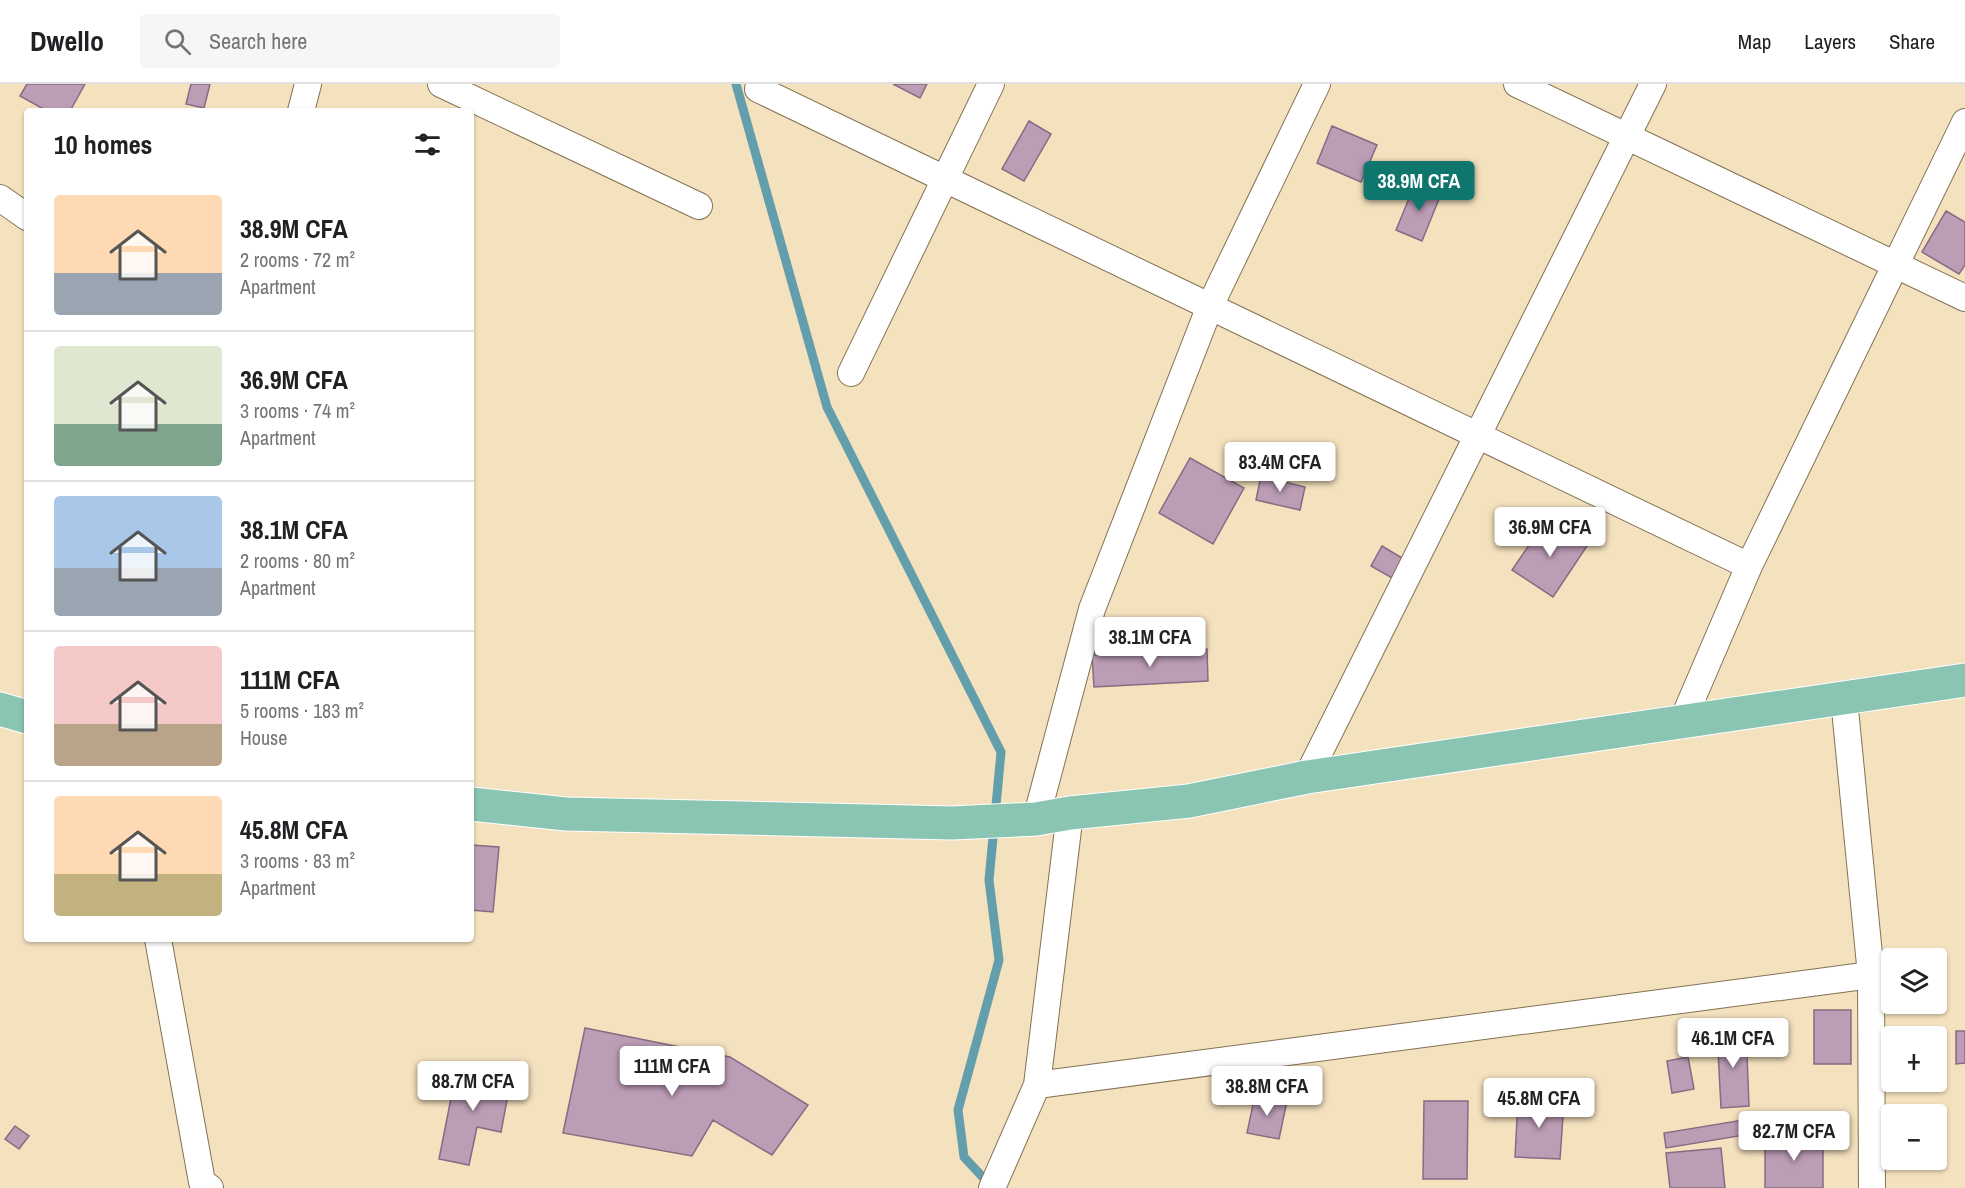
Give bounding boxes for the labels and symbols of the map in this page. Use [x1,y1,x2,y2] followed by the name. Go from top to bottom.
[1350,161,1488,212] pin: 38.9M CFA
[1211,442,1349,493] pin: 83.4M CFA
[1481,507,1619,558] pin: 36.9M CFA
[1081,617,1219,668] pin: 38.1M CFA
[1664,1018,1802,1069] pin: 46.1M CFA
[610,1046,734,1097] pin: 111M CFA
[404,1061,542,1112] pin: 88.7M CFA
[1198,1066,1336,1117] pin: 38.8M CFA
[1470,1078,1608,1129] pin: 45.8M CFA
[1725,1111,1863,1162] pin: 82.7M CFA

